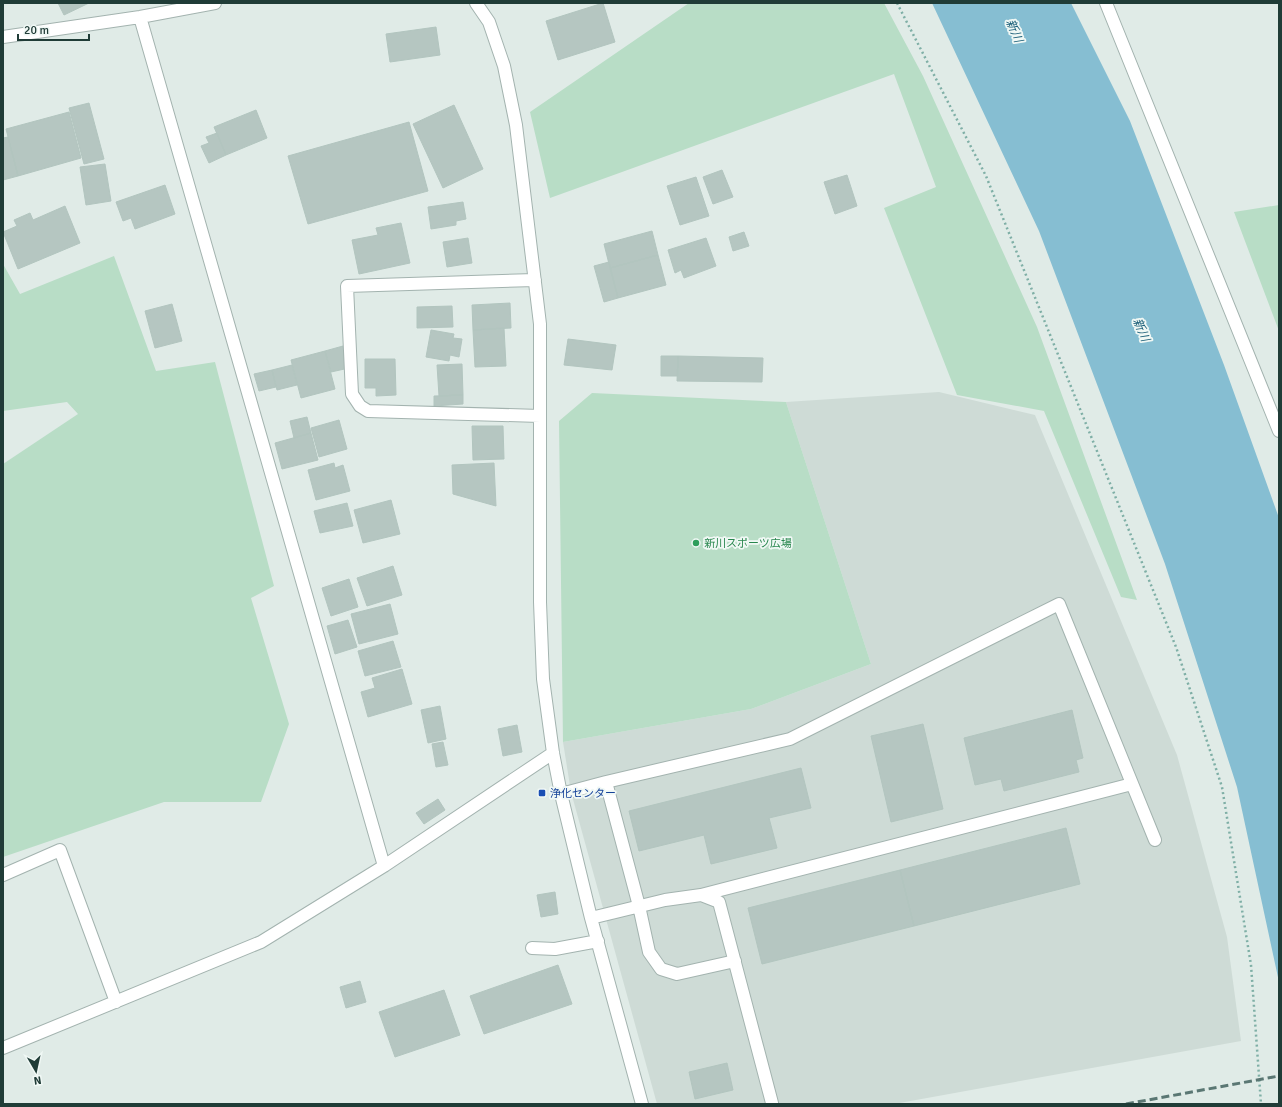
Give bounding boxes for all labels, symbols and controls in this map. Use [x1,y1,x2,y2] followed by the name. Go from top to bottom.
[18,16,89,42] scale bar
[1002,17,1026,47] water label: 新川
[24,23,49,38] text: 20 m
[1129,316,1153,346] water label: 新川
[704,537,792,550] place label: 新川スポーツ広場
[691,538,701,548] marker: 新川スポーツ広場
[550,787,616,800] place label: 浄化センター
[537,788,547,798] marker: 浄化センター
[16,1051,56,1091] north arrow
[33,1073,42,1087] text: N

